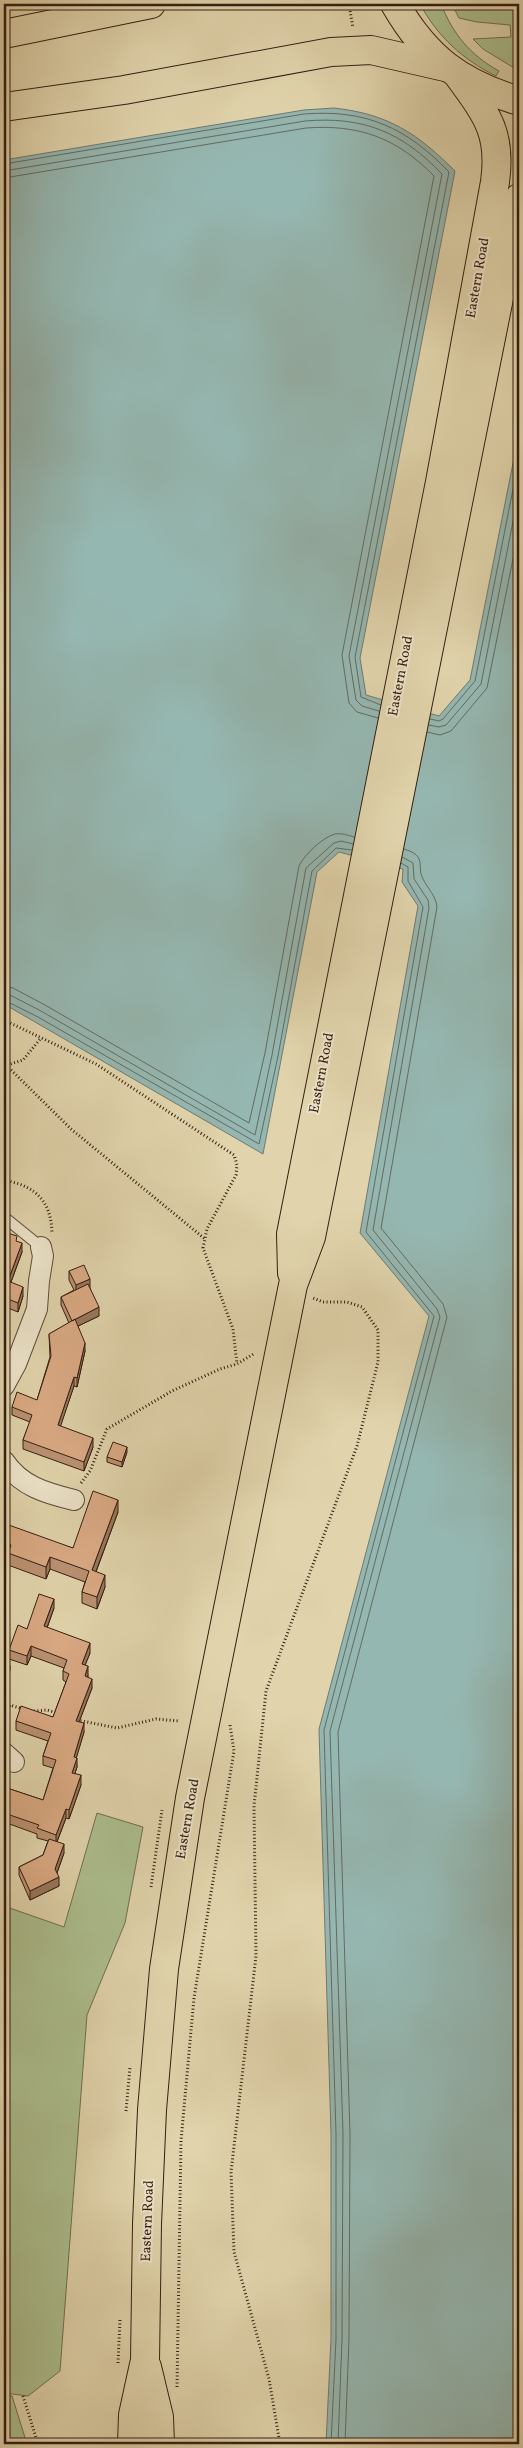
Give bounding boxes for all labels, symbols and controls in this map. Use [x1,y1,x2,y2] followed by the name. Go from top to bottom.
[462,236,494,320] street label: Eastern Road
[384,634,418,718] street label: Eastern Road
[305,1031,339,1115] street label: Eastern Road
[172,1777,204,1861] street label: Eastern Road
[137,2180,159,2262] street label: Eastern Road

